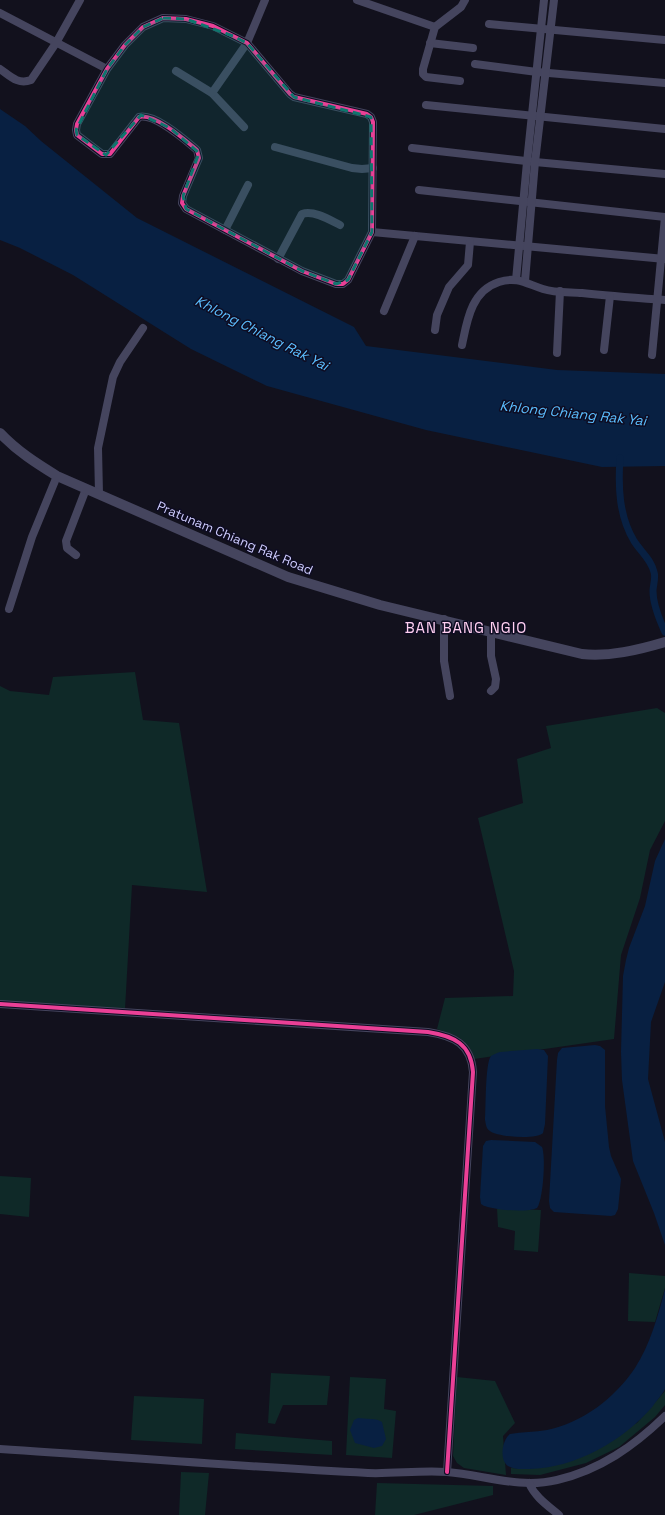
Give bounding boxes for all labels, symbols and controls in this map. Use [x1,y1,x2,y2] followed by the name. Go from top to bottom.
[192,292,333,375] water label: Khlong Chiang Rak Yai
[499,396,649,430] water label: Khlong Chiang Rak Yai
[154,497,316,579] street label: Pratunam Chiang Rak Road
[405,618,527,637] district label: BAN BANG NGIO

